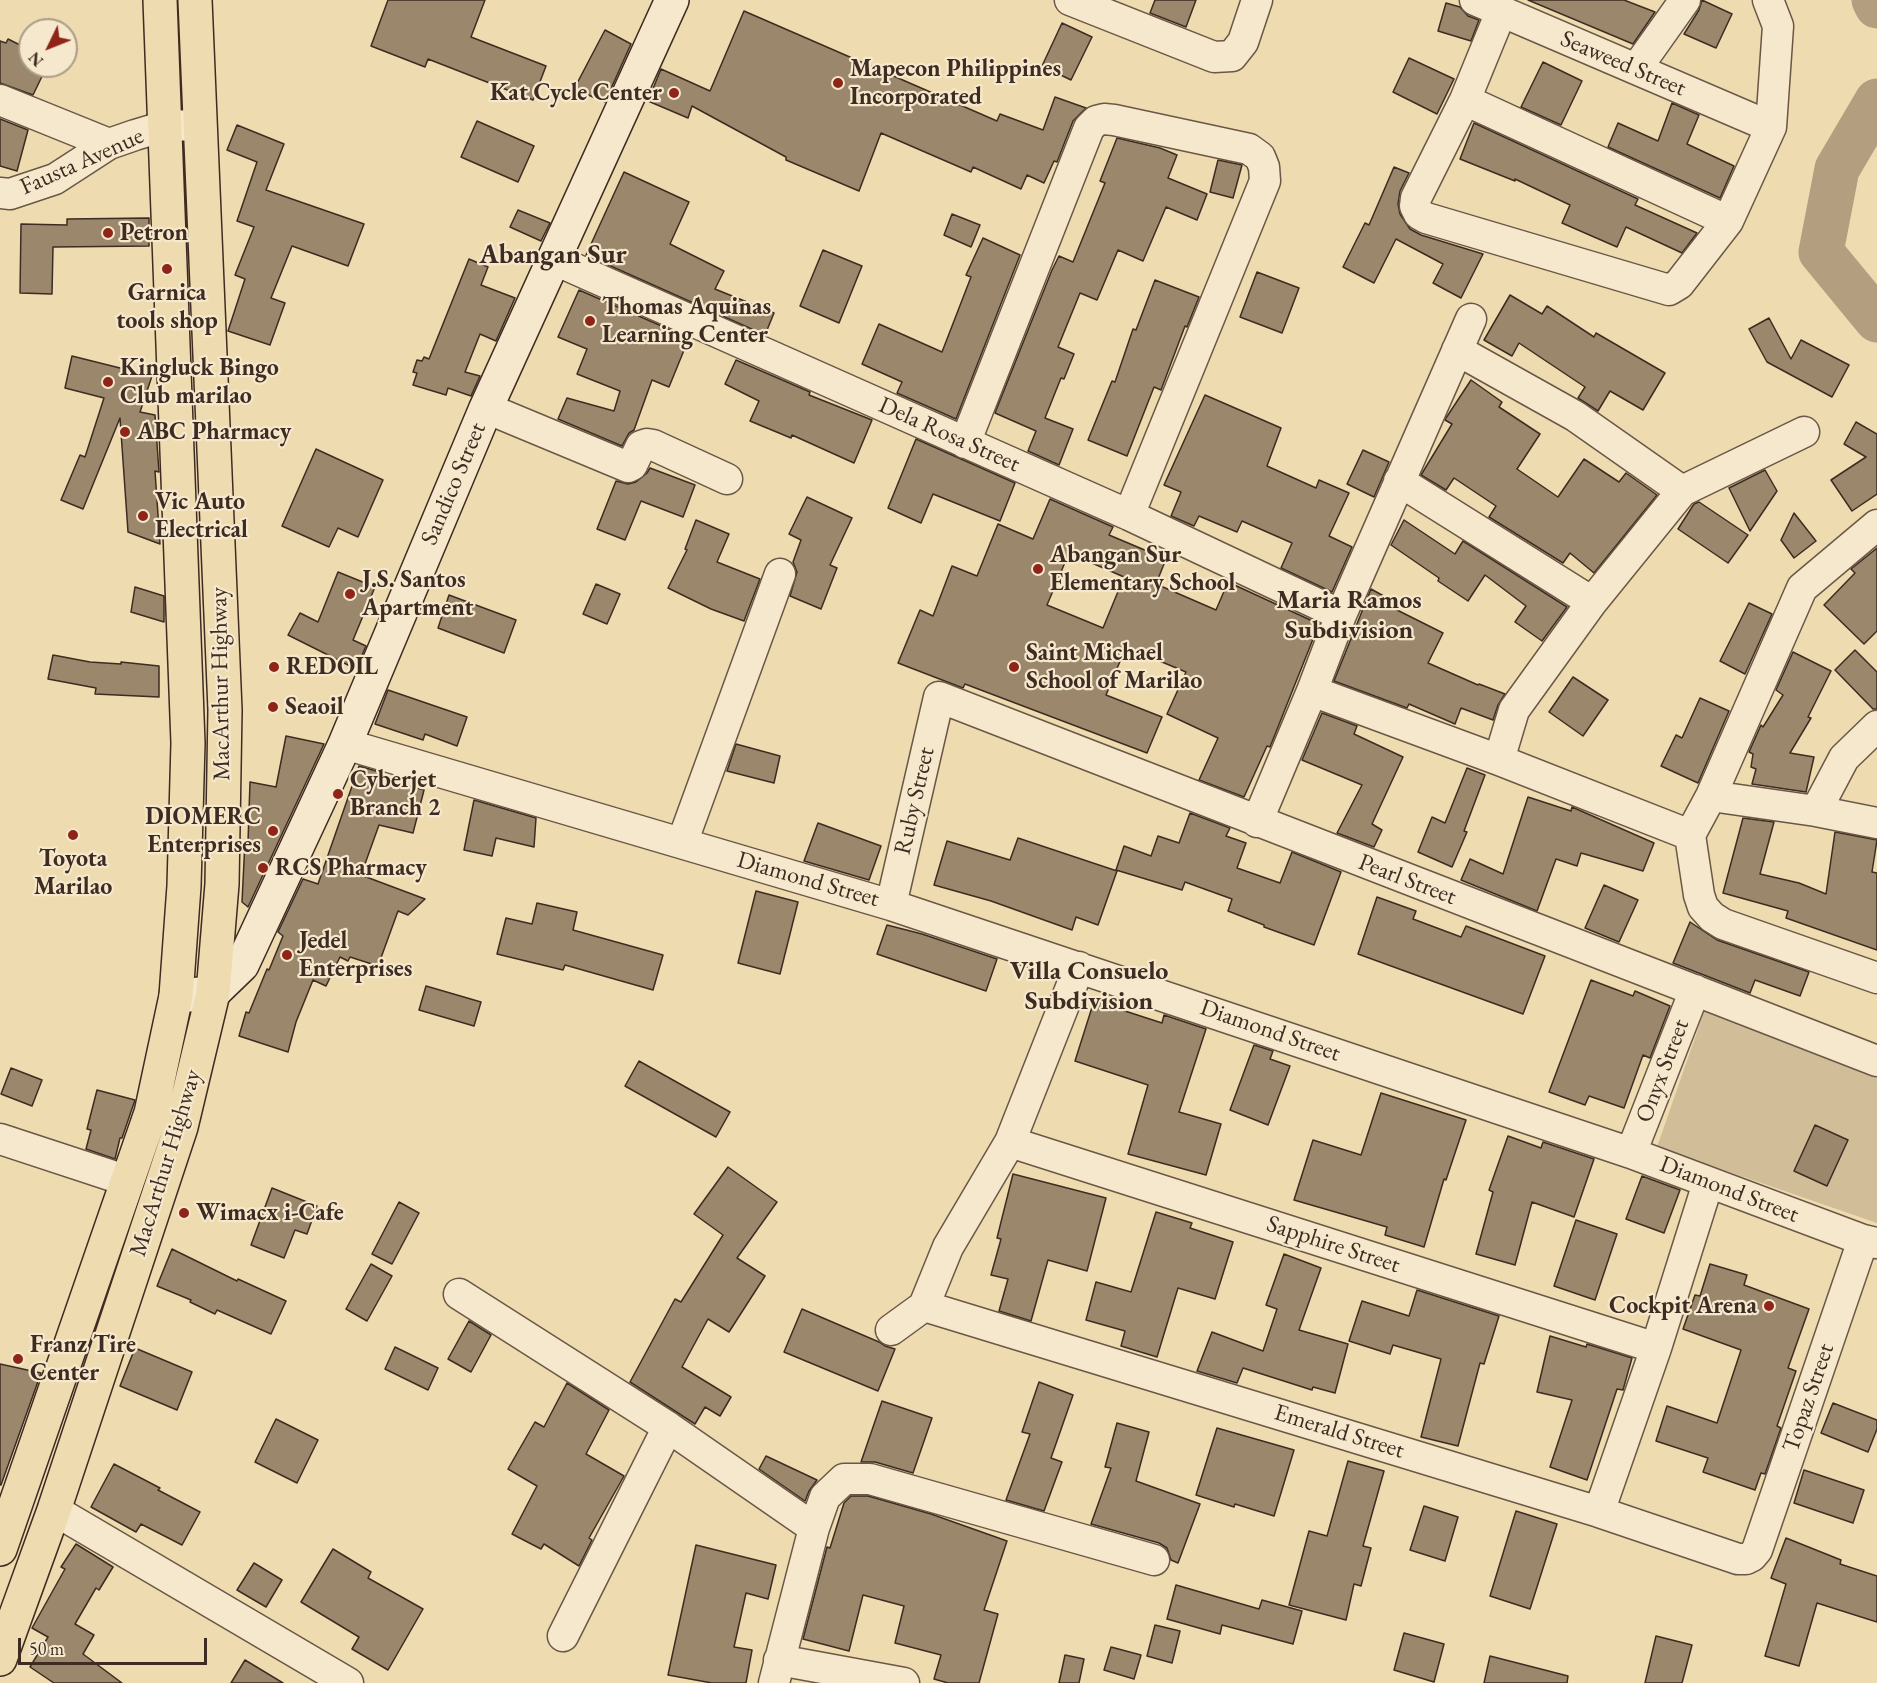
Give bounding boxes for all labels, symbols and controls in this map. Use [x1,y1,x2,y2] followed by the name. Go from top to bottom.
[18,18,78,78] north arrow
[1556,25,1690,103] street label: Seaweed Street
[24,47,48,71] text: N
[850,55,1061,111] place label: Mapecon Philippines Incorporated
[831,76,845,90] marker: Mapecon Philippines Incorporated
[490,79,662,107] place label: Kat Cycle Center
[667,86,681,100] marker: Kat Cycle Center
[16,122,148,202] street label: Fausta Avenue
[120,219,188,247] place label: Petron
[101,226,115,240] marker: Petron
[479,240,627,272] district label: Abangan Sur
[160,262,174,276] marker: Garnica tools shop
[116,279,218,335] place label: Garnica tools shop
[602,293,771,349] place label: Thomas Aquinas Learning Center
[583,314,597,328] marker: Thomas Aquinas Learning Center
[120,354,279,410] place label: Kingluck Bingo Club marilao
[101,375,115,389] marker: Kingluck Bingo Club marilao
[874,391,1024,479] street label: Dela Rosa Street
[137,418,291,446] place label: ABC Pharmacy
[415,418,493,550] street label: Sandico Street
[118,425,132,439] marker: ABC Pharmacy
[155,488,248,544] place label: Vic Auto Electrical
[136,509,150,523] marker: Vic Auto Electrical
[1050,541,1235,597] place label: Abangan Sur Elementary School
[1031,562,1045,576] marker: Abangan Sur Elementary School
[362,566,473,622] place label: J.S. Santos Apartment
[1276,585,1422,646] district label: Maria Ramos Subdivision
[205,587,237,781] street label: MacArthur Highway
[343,587,357,601] marker: J.S. Santos Apartment
[1026,639,1202,695] place label: Saint Michael School of Marilao
[286,653,378,681] place label: REDOIL
[267,660,281,674] marker: REDOIL
[1007,660,1021,674] marker: Saint Michael School of Marilao
[285,693,344,721] place label: Seaoil
[266,700,280,714] marker: Seaoil
[889,744,941,858] street label: Ruby Street
[350,766,441,822] place label: Cyberjet Branch 2
[331,787,345,801] marker: Cyberjet Branch 2
[145,803,261,859] place label: DIOMERC Enterprises
[266,824,280,838] marker: DIOMERC Enterprises
[66,828,80,842] marker: Toyota Marilao
[34,845,112,901] place label: Toyota Marilao
[734,846,882,914] street label: Diamond Street
[1354,848,1460,912] street label: Pearl Street
[275,854,427,882] place label: RCS Pharmacy
[256,861,270,875] marker: RCS Pharmacy
[299,927,412,983] place label: Jedel Enterprises
[280,948,294,962] marker: Jedel Enterprises
[1010,956,1168,1018] district label: Villa Consuelo Subdivision
[1196,994,1344,1068] street label: Diamond Street
[1630,1015,1696,1127] street label: Onyx Street
[124,1066,208,1260] street label: MacArthur Highway
[1655,1150,1803,1230] street label: Diamond Street
[196,1199,344,1227] place label: Wimacx i-Cafe
[177,1206,191,1220] marker: Wimacx i-Cafe
[1263,1210,1403,1280] street label: Sapphire Street
[1609,1292,1757,1320] place label: Cockpit Arena
[1762,1299,1776,1313] marker: Cockpit Arena
[30,1331,136,1387] place label: Franz Tire Center
[1777,1340,1841,1456] street label: Topaz Street
[11,1352,25,1366] marker: Franz Tire Center
[1270,1399,1408,1465] street label: Emerald Street
[21,1626,210,1664] scale bar
[29,1637,64,1660] text: 50 m

